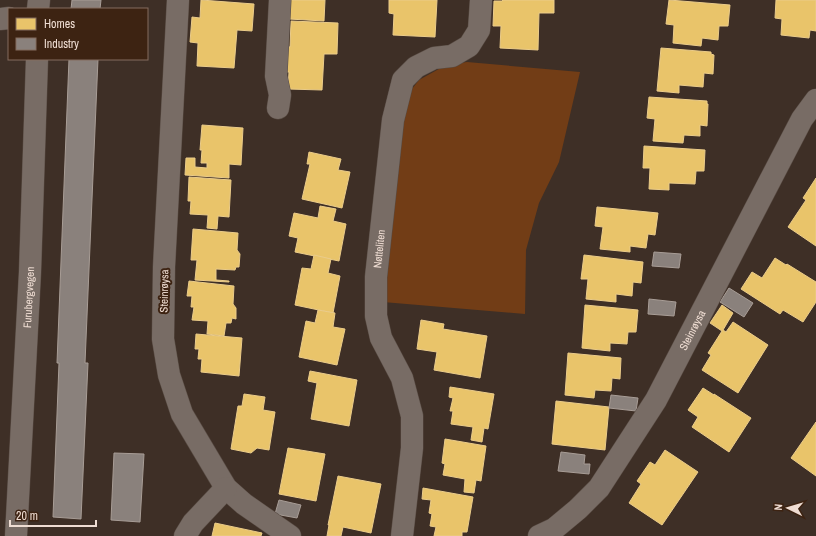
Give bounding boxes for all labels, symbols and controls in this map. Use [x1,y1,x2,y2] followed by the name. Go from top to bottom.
[8,8,148,60] legend
[44,16,75,32] text: Homes
[44,36,79,52] text: Industry
[370,229,388,269] street label: Nøtteliten
[20,266,37,328] street label: Furubergvegen
[157,269,171,313] street label: Steinrøysa
[676,308,708,353] street label: Steinrøysa
[768,488,808,528] north arrow
[10,502,96,528] scale bar
[771,503,785,511] text: N
[16,508,38,524] text: 20 m

